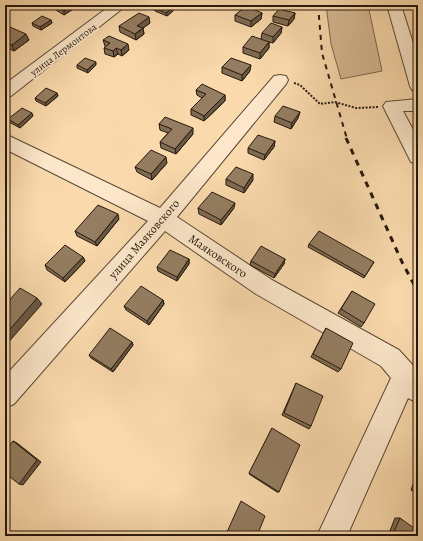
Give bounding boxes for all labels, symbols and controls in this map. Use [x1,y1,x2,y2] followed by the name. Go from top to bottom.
[27,20,100,80] street label: улица Лермонтова
[104,196,183,283] street label: улица Маяковского
[186,231,250,281] street label: Маяковского

